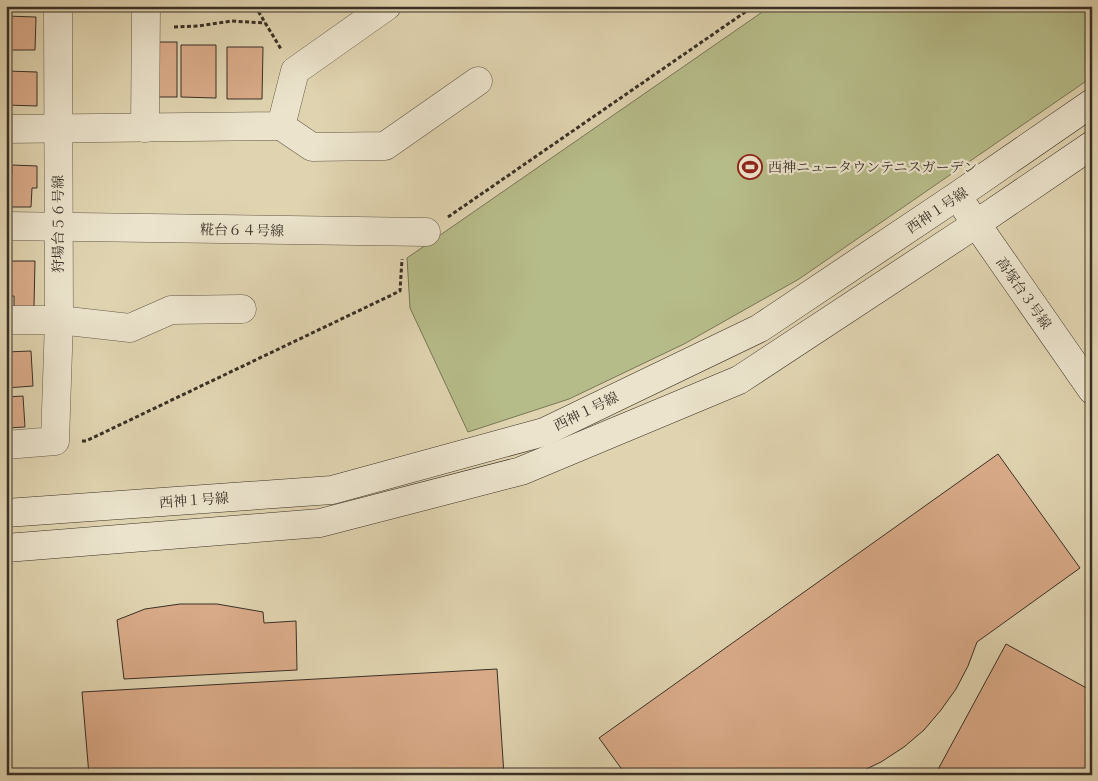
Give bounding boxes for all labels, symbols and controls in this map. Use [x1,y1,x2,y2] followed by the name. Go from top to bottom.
[737,154,763,180] sports icon: 西神ニュータウンテニスガーデン
[768,159,977,176] place label: 西神ニュータウンテニスガーデン
[50,175,67,273] street label: 狩場台５６号線
[904,184,971,237] street label: 西神１号線
[200,221,284,240] street label: 糀台６４号線
[993,254,1055,333] street label: 高塚台３号線
[551,388,621,434] street label: 西神１号線
[159,490,230,511] street label: 西神１号線

